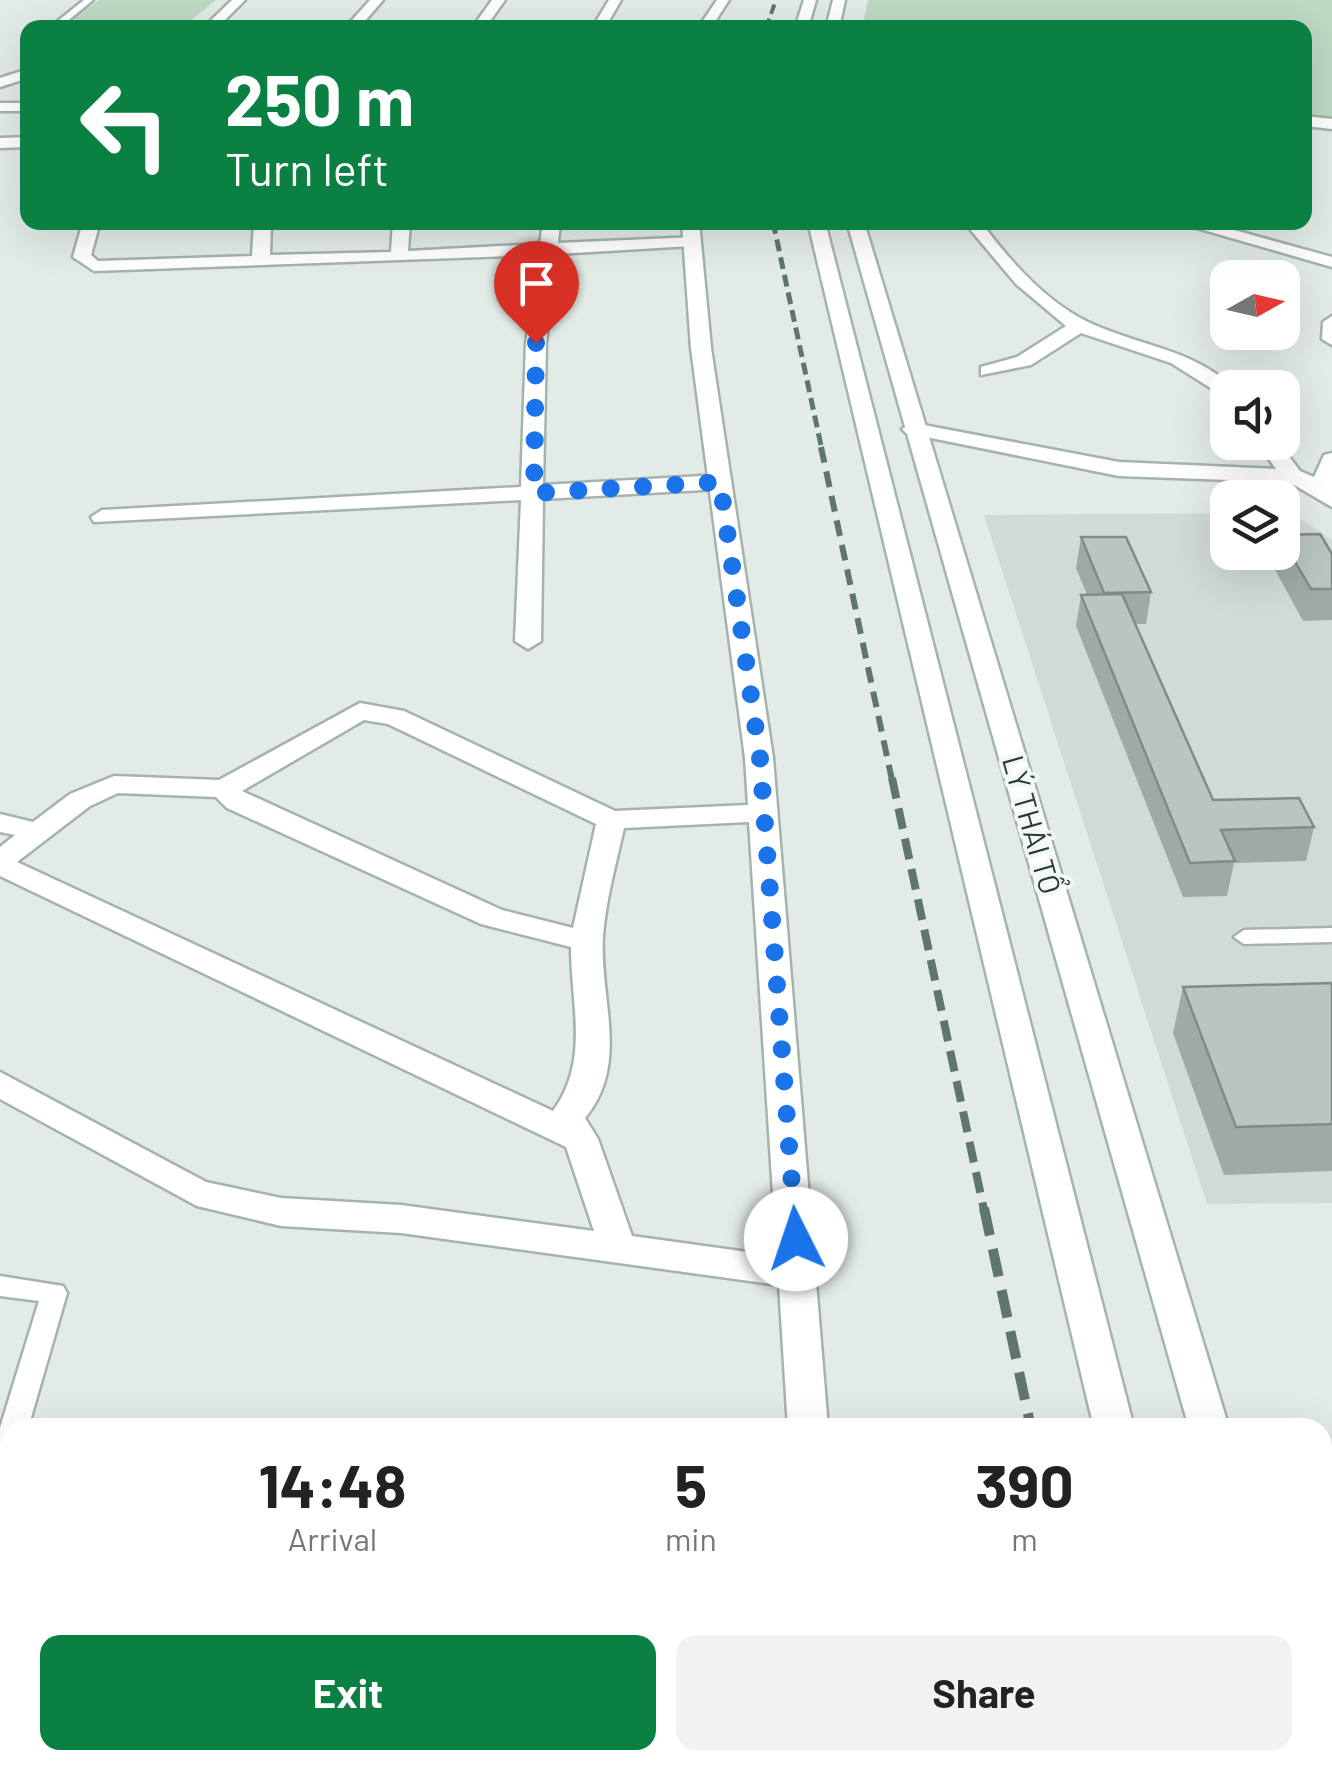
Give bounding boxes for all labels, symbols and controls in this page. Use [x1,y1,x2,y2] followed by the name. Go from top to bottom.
[225,56,414,140] text: 250 m
[60,60,190,190] icon: left
[225,141,389,195] text: Turn left
[494,241,579,344] pin
[509,256,564,311] icon: arrive
[1210,260,1300,350] north arrow
[1210,260,1300,570] map controls
[1210,370,1300,460] button: sound
[1210,480,1300,570] button: layers
[996,751,1071,898] street label: LÝ THÁI TỔ
[744,1187,848,1291] position arrow
[258,1448,407,1520] text: 14:48
[675,1448,707,1520] text: 5
[975,1448,1074,1520] text: 390
[288,1519,377,1557] text: Arrival
[665,1519,717,1557] text: min
[1011,1519,1038,1557] text: m
[40,1635,656,1750] button: Exit
[676,1635,1292,1750] button: Share

